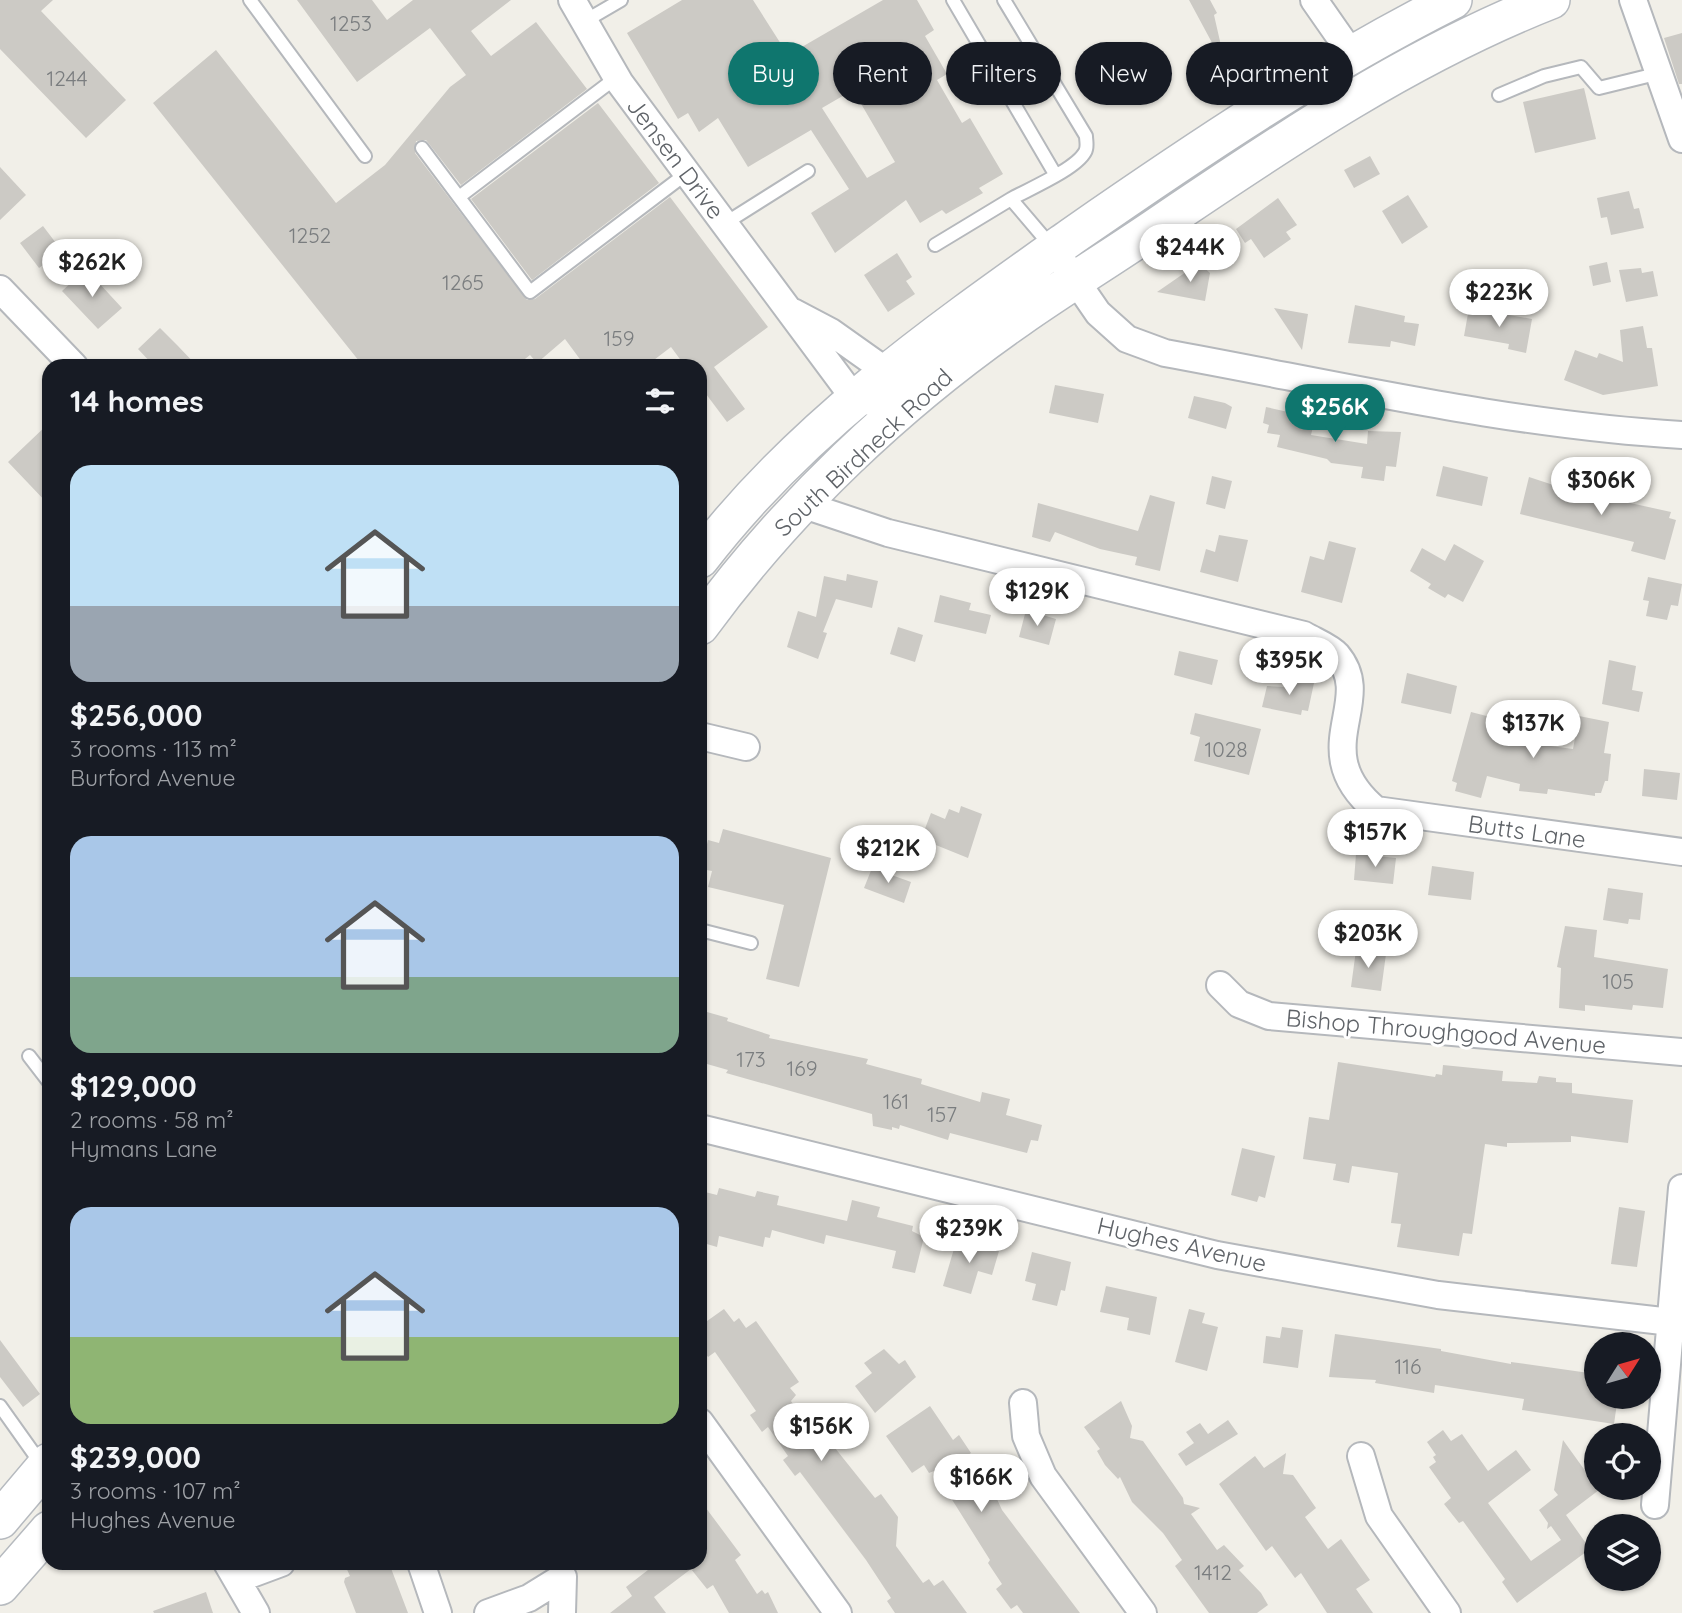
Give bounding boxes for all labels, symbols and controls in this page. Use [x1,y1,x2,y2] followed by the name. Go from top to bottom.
[330,10,372,36] house number: 1253
[728,42,819,105] chip: Buy
[833,42,932,105] chip: Rent
[946,42,1061,105] chip: Filters
[1075,42,1172,105] chip: New
[1186,42,1353,105] chip: Apartment
[46,65,88,91] house number: 1244
[621,91,731,225] street label: Jensen Drive
[289,222,331,248] house number: 1252
[1141,224,1239,284] pin: $244K
[1156,232,1224,261] text: $244K
[43,240,141,299] pin: $262K
[58,247,126,276] text: $262K
[442,269,484,295] house number: 1265
[1450,270,1548,329] pin: $223K
[1465,277,1533,306] text: $223K
[604,325,634,351] house number: 159
[768,362,958,542] street label: South Birdneck Road
[70,382,204,420] text: 14 homes
[641,382,679,420] icon: filters
[1286,384,1384,444] pin: $256K
[1301,392,1369,421] text: $256K
[1552,458,1650,517] pin: $306K
[1567,465,1635,494] text: $306K
[312,511,438,637] icon: home
[988,568,1086,628] pin: $129K
[1005,576,1069,605] text: $129K
[1240,638,1338,697] pin: $395K
[1255,645,1323,674] text: $395K
[70,696,202,734] text: $256,000
[1484,700,1582,760] pin: $137K
[1502,708,1564,737] text: $137K
[70,734,237,763] text: 3 rooms · 113 m²
[1204,736,1248,762] house number: 1028
[70,763,235,792] text: Burford Avenue
[1466,808,1588,854] street label: Butts Lane
[1326,810,1424,869] pin: $157K
[1343,817,1407,846] text: $157K
[839,826,937,885] pin: $212K
[856,833,920,862] text: $212K
[312,882,438,1008] icon: home
[1319,911,1417,970] pin: $203K
[1334,918,1402,947] text: $203K
[1602,968,1634,994] house number: 105
[1285,1002,1607,1060] street label: Bishop Throughgood Avenue
[736,1046,766,1072] house number: 173
[787,1055,817,1081] house number: 169
[70,1067,197,1105] text: $129,000
[883,1088,909,1114] house number: 161
[927,1101,957,1127] house number: 157
[70,1105,233,1134] text: 2 rooms · 58 m²
[70,1134,217,1163] text: Hymans Lane
[920,1206,1018,1265] pin: $239K
[1094,1210,1270,1278] street label: Hughes Avenue
[935,1213,1003,1242] text: $239K
[312,1253,438,1379] icon: home
[1584,1332,1661,1409] north arrow
[1584,1332,1661,1591] map controls
[1395,1353,1421,1379] house number: 116
[772,1404,870,1463] pin: $156K
[789,1411,853,1440] text: $156K
[1584,1423,1661,1500] button: locate
[70,1438,201,1476] text: $239,000
[932,1454,1030,1514] pin: $166K
[949,1462,1013,1491] text: $166K
[70,1476,241,1505] text: 3 rooms · 107 m²
[70,1505,236,1534] text: Hughes Avenue
[1584,1514,1661,1591] button: layers
[1194,1559,1232,1585] house number: 1412

